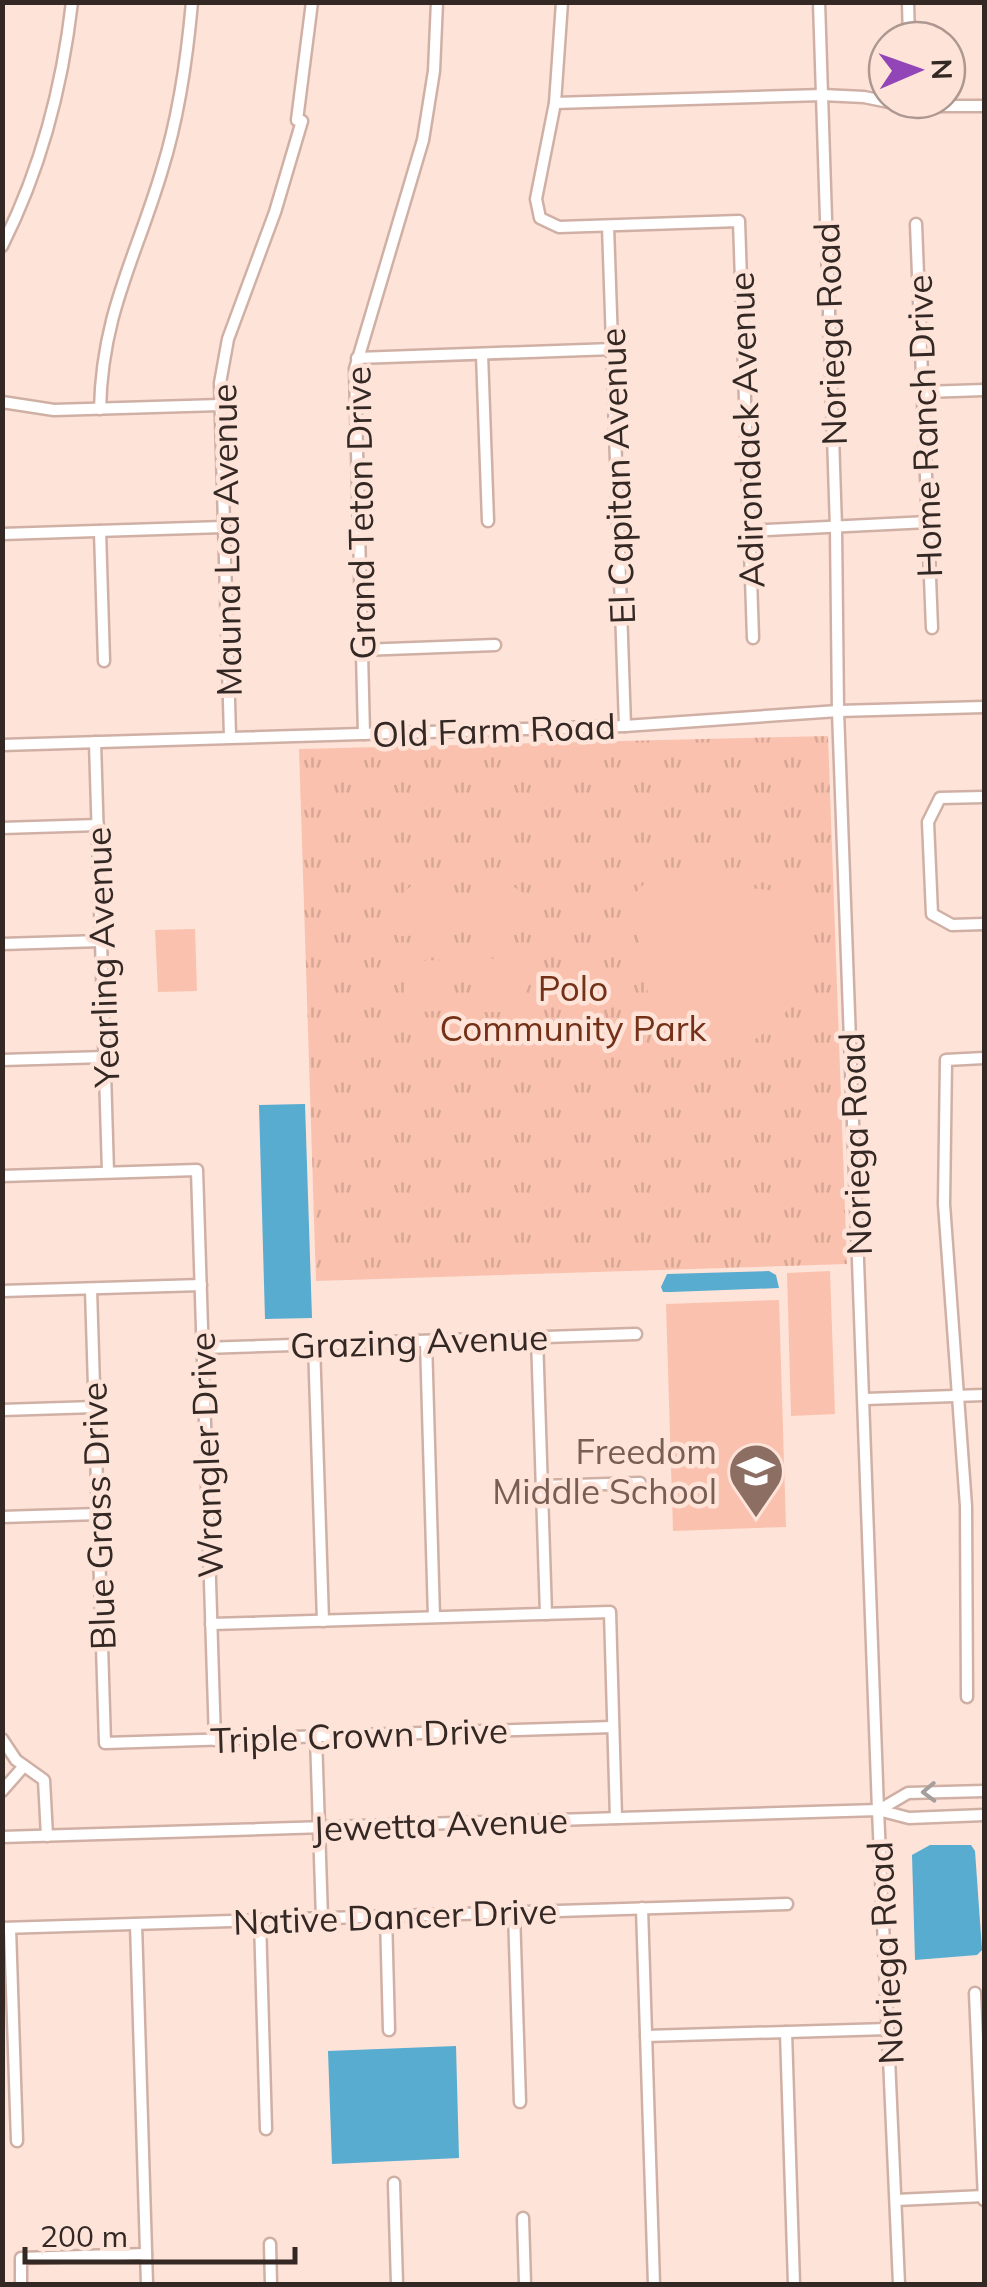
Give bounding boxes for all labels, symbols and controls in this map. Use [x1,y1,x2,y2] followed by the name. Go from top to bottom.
[867,20,967,120] north arrow
[925,58,960,80] text: N
[804,222,856,446] street label: Noriega Road
[718,271,774,589] street label: Adirondack Avenue
[897,274,951,578] street label: Home Ranch Drive
[590,327,644,625] street label: El Capitan Avenue
[335,366,385,660] street label: Grand Teton Drive
[201,383,251,697] street label: Mauna Loa Avenue
[371,704,617,756] street label: Old Farm Road
[75,826,129,1089] street label: Yearling Avenue
[439,966,707,1050] park label: Polo Community Park
[829,1032,881,1256] street label: Noriega Road
[289,1315,549,1367] street label: Grazing Avenue
[180,1331,232,1579] street label: Wrangler Drive
[71,1381,125,1651] street label: Blue Grass Drive
[492,1429,717,1513] place label: Freedom Middle School
[726,1441,786,1520] school or university icon: Freedom Middle School
[209,1708,509,1762] street label: Triple Crown Drive
[921,1782,936,1803] one-way arrow
[312,1798,568,1850] street label: Jewetta Avenue
[857,1840,913,2066] street label: Noriega Road
[232,1888,558,1944] street label: Native Dancer Drive
[25,2202,295,2264] scale bar
[40,2217,128,2255] text: 200 m

